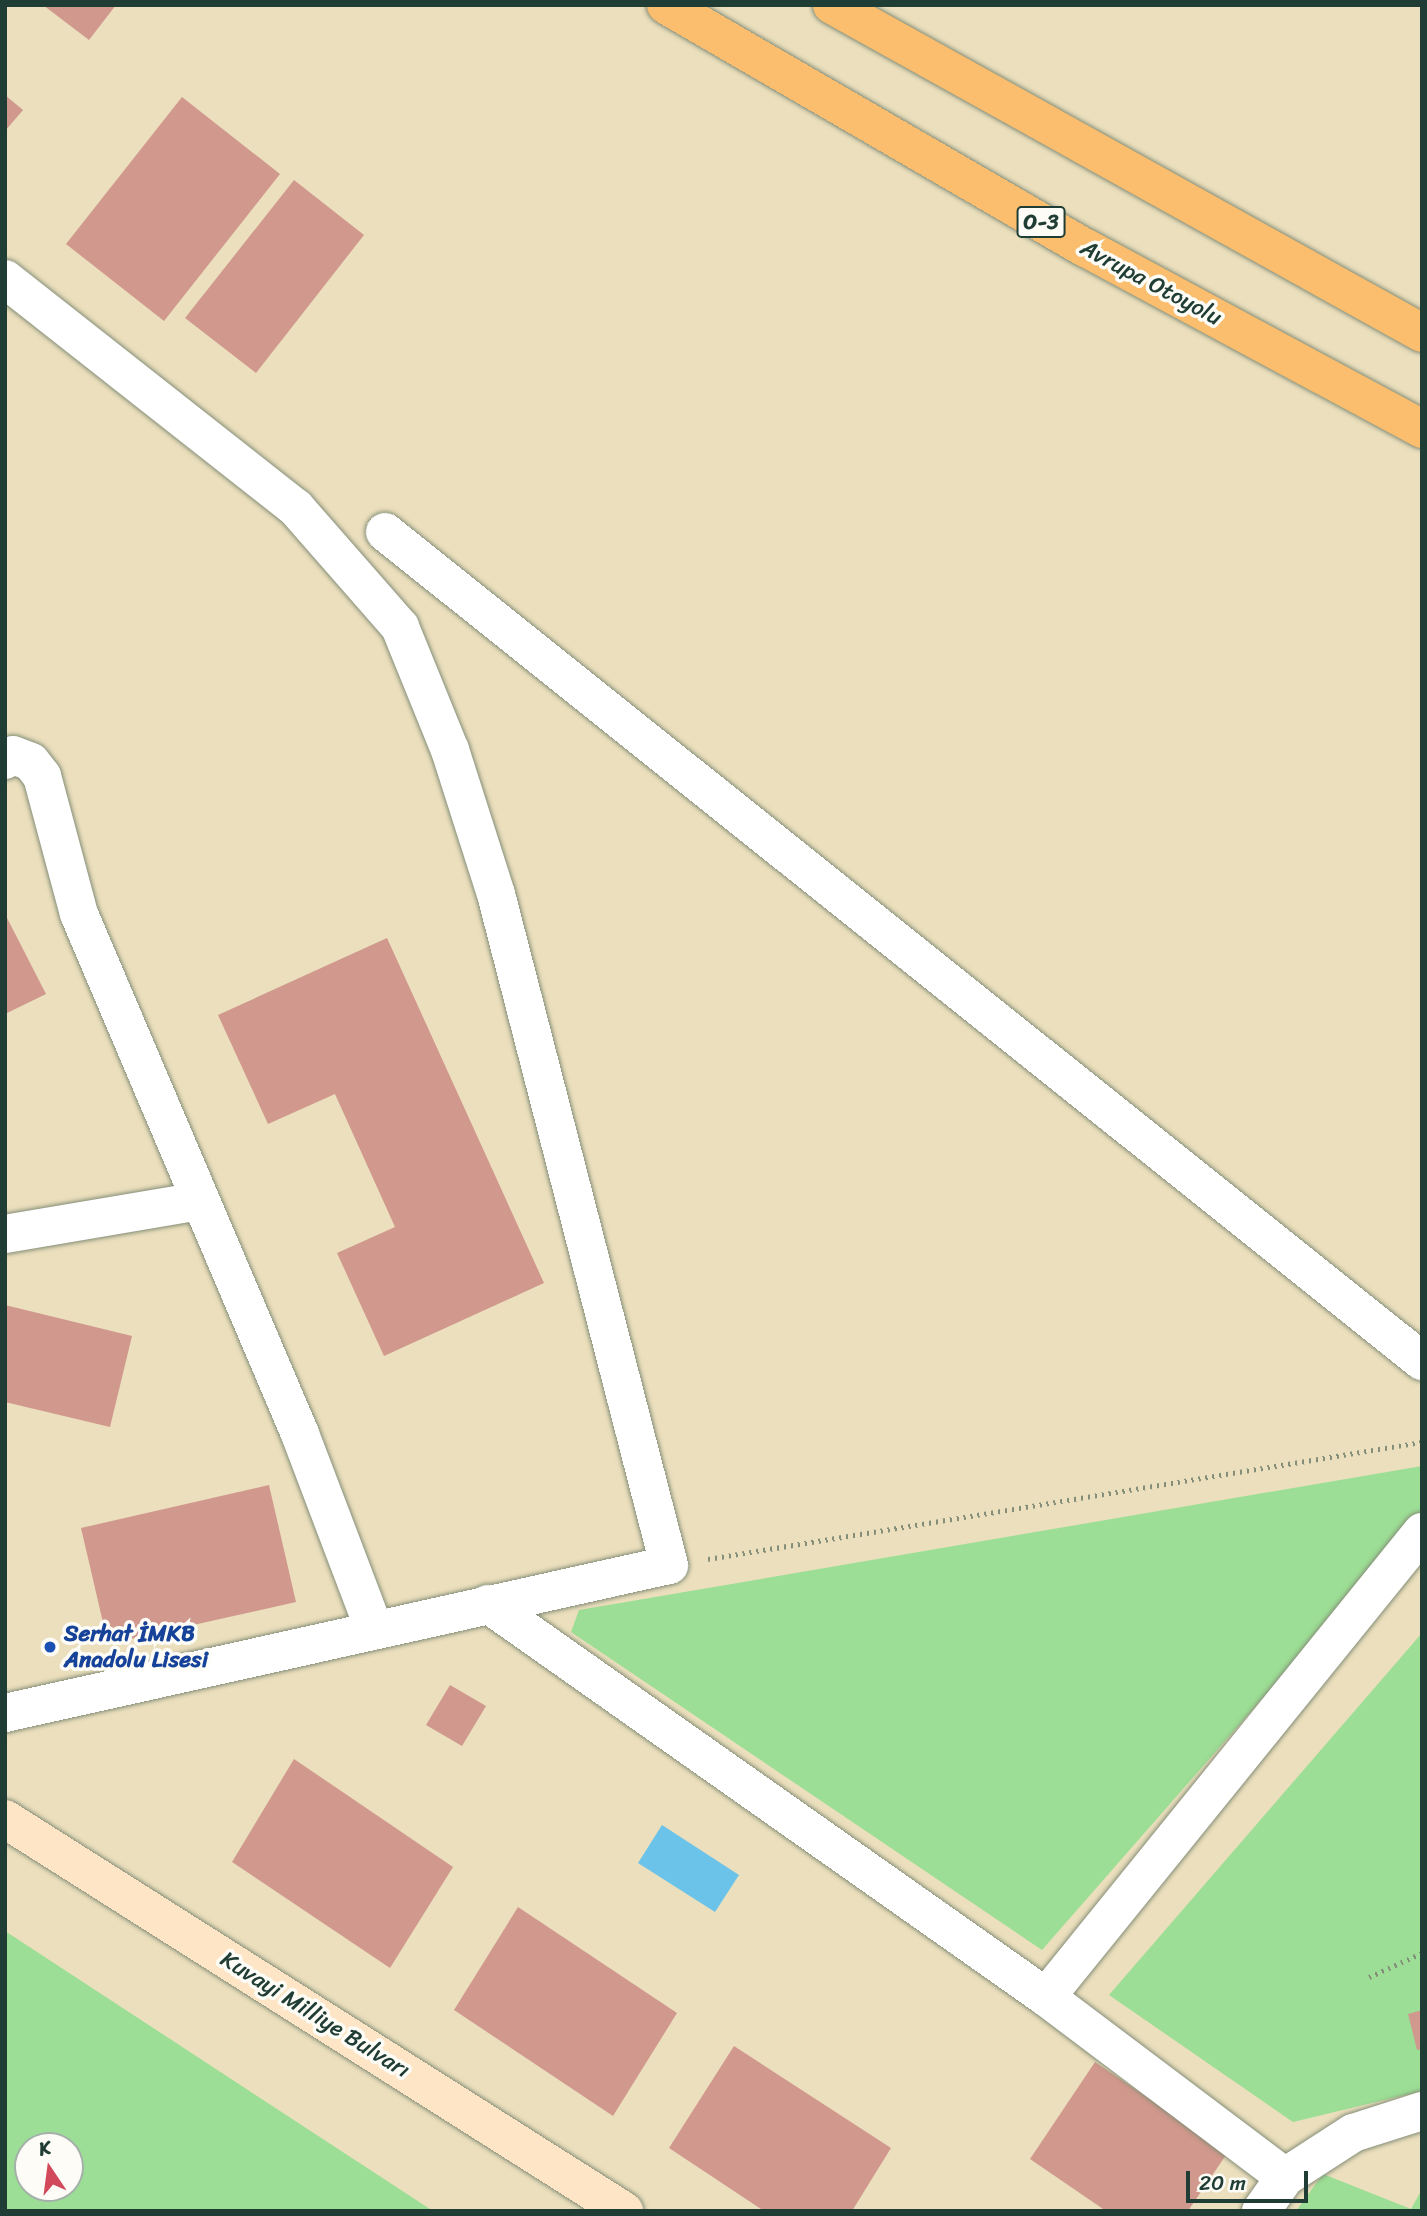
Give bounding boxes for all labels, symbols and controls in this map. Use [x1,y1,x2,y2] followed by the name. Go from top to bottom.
[1016,204,1066,240] road number: O-3
[1075,234,1227,332] street label: Avrupa Otoyolu
[64,1620,208,1674] place label: Serhat İMKB Anadolu Lisesi
[42,1639,58,1655] marker: Serhat İMKB Anadolu Lisesi
[215,1946,415,2084] street label: Kuvayi Milliye Bulvarı
[35,2131,54,2165] text: K
[14,2132,84,2202] north arrow
[1189,2156,1312,2200] scale bar
[1199,2164,1246,2202] text: 20 m

